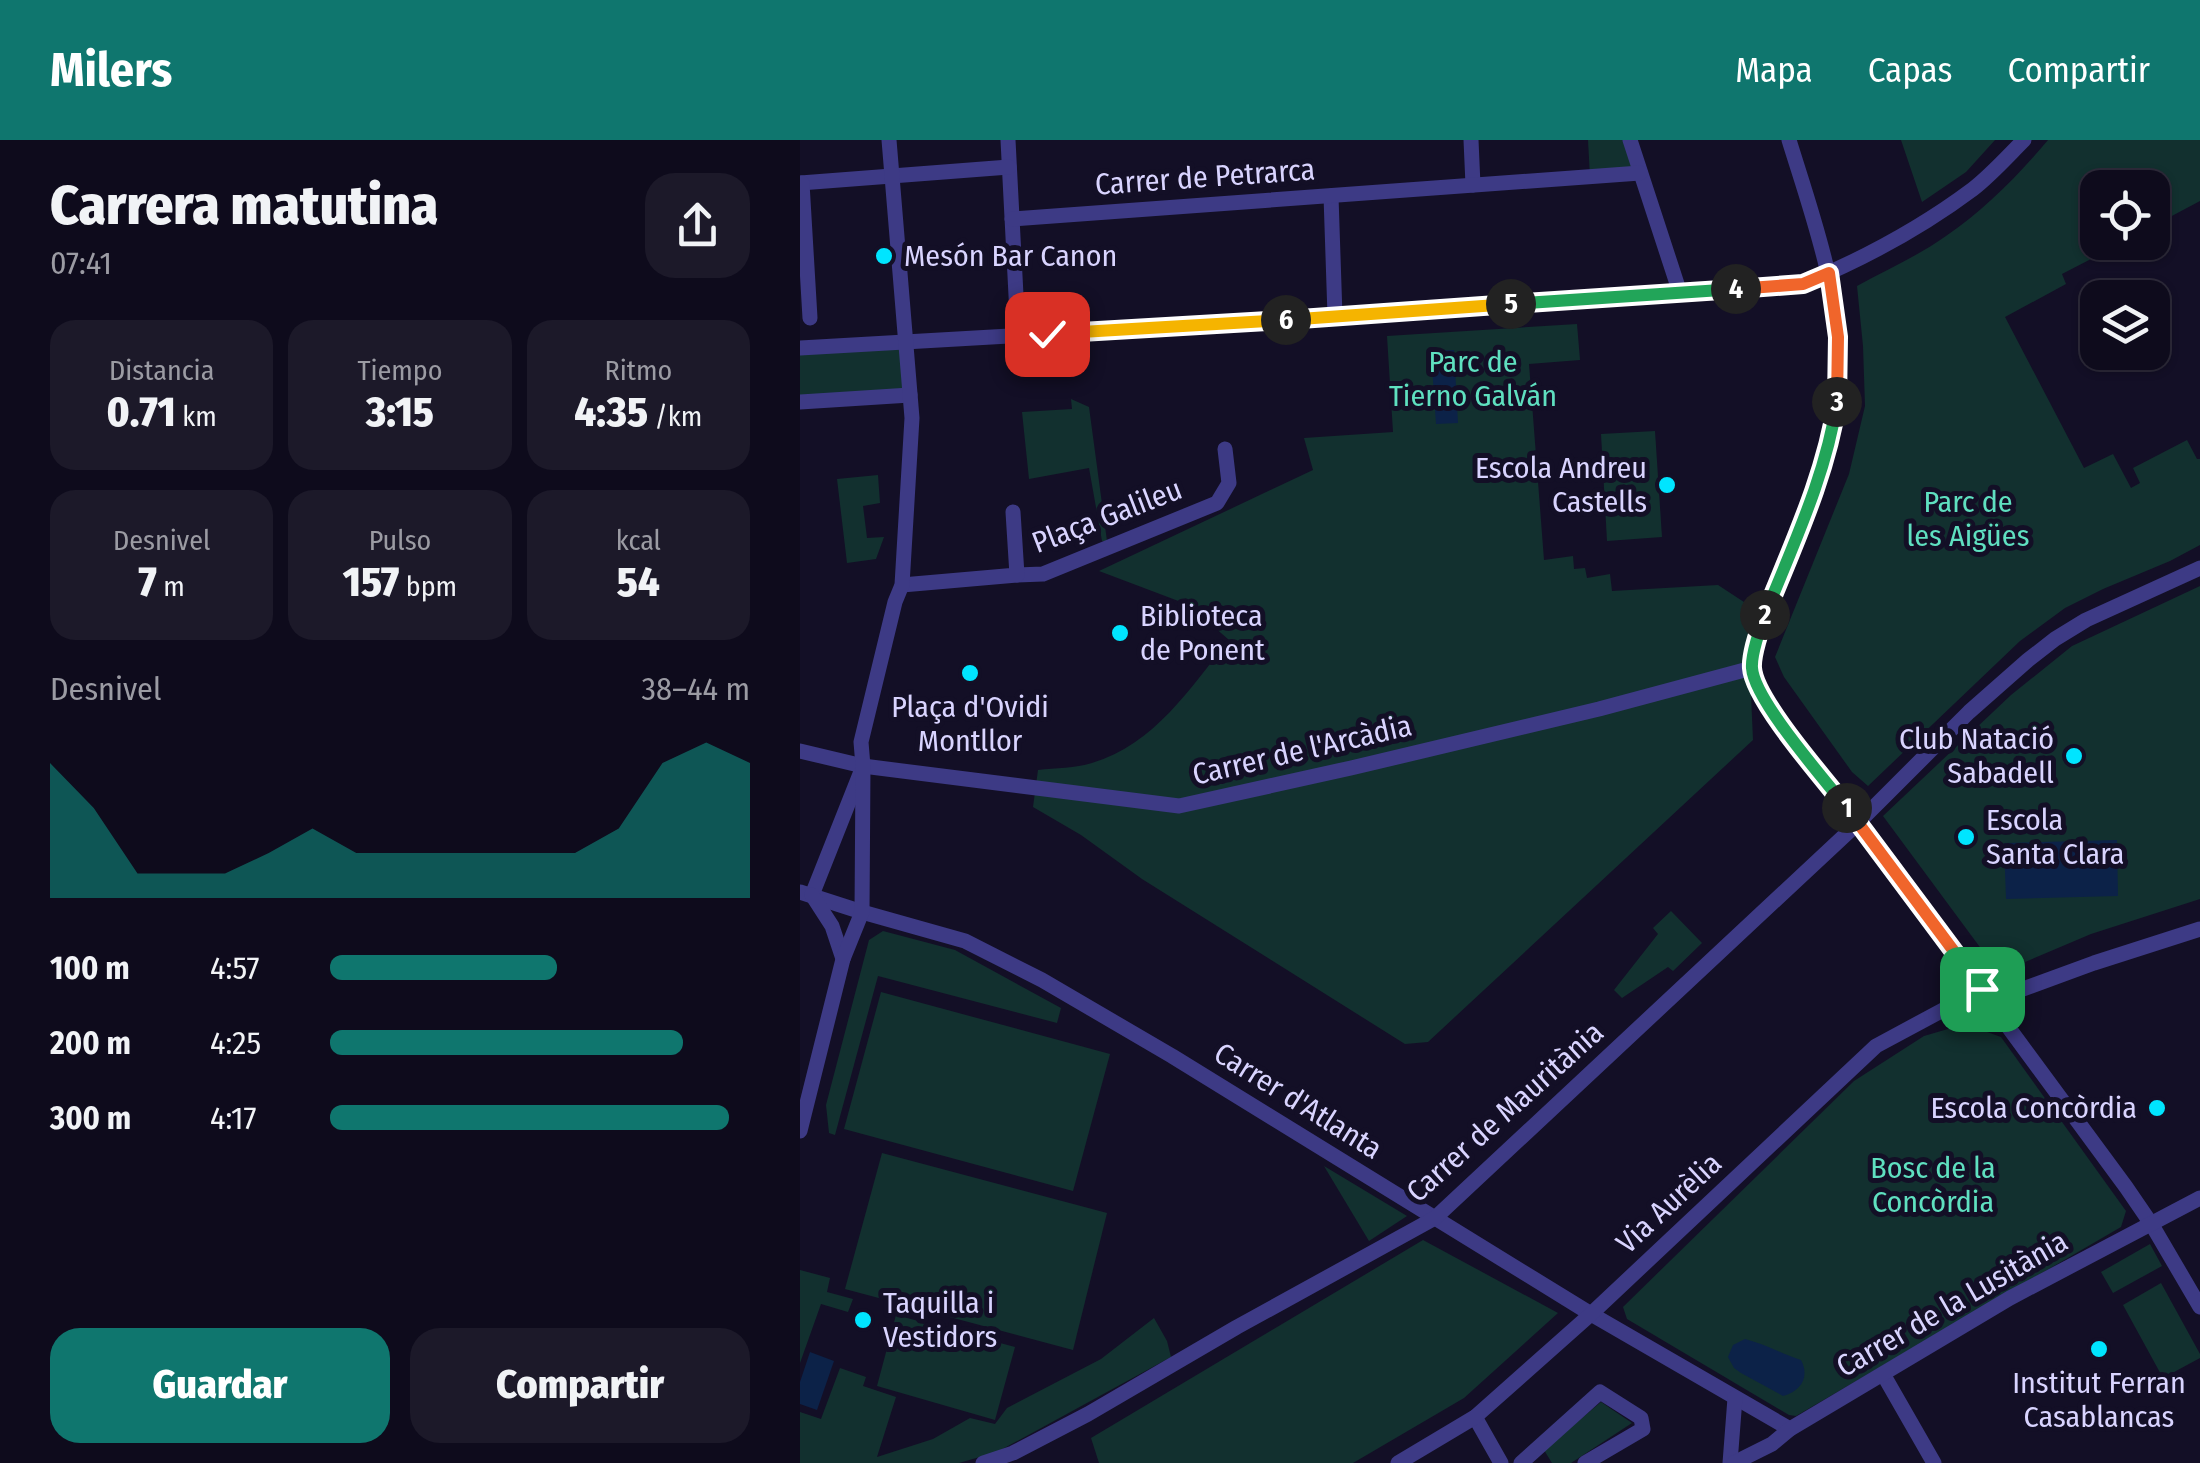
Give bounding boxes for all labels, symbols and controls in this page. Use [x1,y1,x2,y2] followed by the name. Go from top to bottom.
[50,41,172,99] text: Milers
[1735,49,1813,91] text: Mapa
[1868,49,1952,91] text: Capas
[2007,49,2150,91] text: Compartir
[1094,151,1316,203] street label: Carrer de Petrarca
[2080,170,2170,370] map controls
[2080,170,2170,260] button: locate
[50,173,438,239] text: Carrera matutina
[645,173,750,278] button: share
[904,238,1117,274] place label: Mesón Bar Canon
[50,244,112,282] text: 07:41
[873,245,895,267] marker: Mesón Bar Canon
[1711,264,1761,314] pin: 4
[1729,272,1743,305] text: 4
[1486,279,1536,329] pin: 5
[2080,280,2170,370] button: layers
[1504,287,1518,320] text: 5
[1005,292,1090,377] pin
[1261,295,1311,345] pin: 6
[1279,303,1293,336] text: 6
[1020,307,1075,362] icon: check
[1389,344,1557,414] park label: Parc de Tierno Galván
[109,354,214,387] text: Distancia
[357,354,443,387] text: Tiempo
[604,354,672,387] text: Ritmo
[1812,377,1862,427] pin: 3
[1830,385,1844,418] text: 3
[106,387,176,437] text: 0.71
[366,387,434,437] text: 3:15
[574,387,648,437] text: 4:35
[176,400,217,433] text: km
[648,400,702,433] text: /km
[1475,450,1647,520] place label: Escola Andreu Castells
[1027,471,1187,561] street label: Plaça Galileu
[1656,474,1678,496] marker: Escola Andreu Castells
[1907,484,2029,554] park label: Parc de les Aigües
[113,524,210,557] text: Desnivel
[369,524,431,557] text: Pulso
[616,524,661,557] text: kcal
[139,557,157,607] text: 7
[343,557,399,607] text: 157
[617,557,660,607] text: 54
[157,570,185,603] text: m
[399,570,457,603] text: bpm
[1740,590,1790,640] pin: 2
[1140,598,1265,668] place label: Biblioteca de Ponent
[1759,598,1771,631] text: 2
[1109,622,1131,644] marker: Biblioteca de Ponent
[959,662,981,684] marker: Plaça d'Ovidi Montllor
[50,670,161,708] text: Desnivel
[642,670,750,708] text: 38–44 m
[891,689,1049,759] place label: Plaça d'Ovidi Montllor
[1189,707,1415,793] street label: Carrer de l'Arcàdia
[1899,721,2054,791] place label: Club Natació Sabadell
[2063,745,2085,767] marker: Club Natació Sabadell
[1822,783,1872,833] pin: 1
[1841,791,1853,824] text: 1
[1986,802,2124,872] place label: Escola Santa Clara
[1955,826,1977,848] marker: Escola Santa Clara
[1940,947,2025,1032] pin
[50,949,130,987] text: 100 m
[210,949,259,987] text: 4:57
[1955,962,2010,1017] icon: arrive
[1399,1014,1611,1210] street label: Carrer de Mauritània
[50,1024,131,1062] text: 200 m
[210,1024,261,1062] text: 4:25
[1207,1035,1389,1167] street label: Carrer d'Atlanta
[1930,1090,2137,1126] place label: Escola Concòrdia
[2146,1097,2168,1119] marker: Escola Concòrdia
[50,1099,131,1137] text: 300 m
[210,1099,256,1137] text: 4:17
[1609,1145,1729,1261] street label: Via Aurèlia
[1870,1150,1996,1220] park label: Bosc de la Concòrdia
[1830,1223,2074,1385] street label: Carrer de la Lusitània
[883,1285,997,1355] place label: Taquilla i Vestidors
[852,1309,874,1331] marker: Taquilla i Vestidors
[50,1328,390,1443] button: Guardar
[410,1328,750,1443] button: Compartir
[2088,1338,2110,1360] marker: Institut Ferran Casablancas
[2012,1365,2186,1435] place label: Institut Ferran Casablancas

